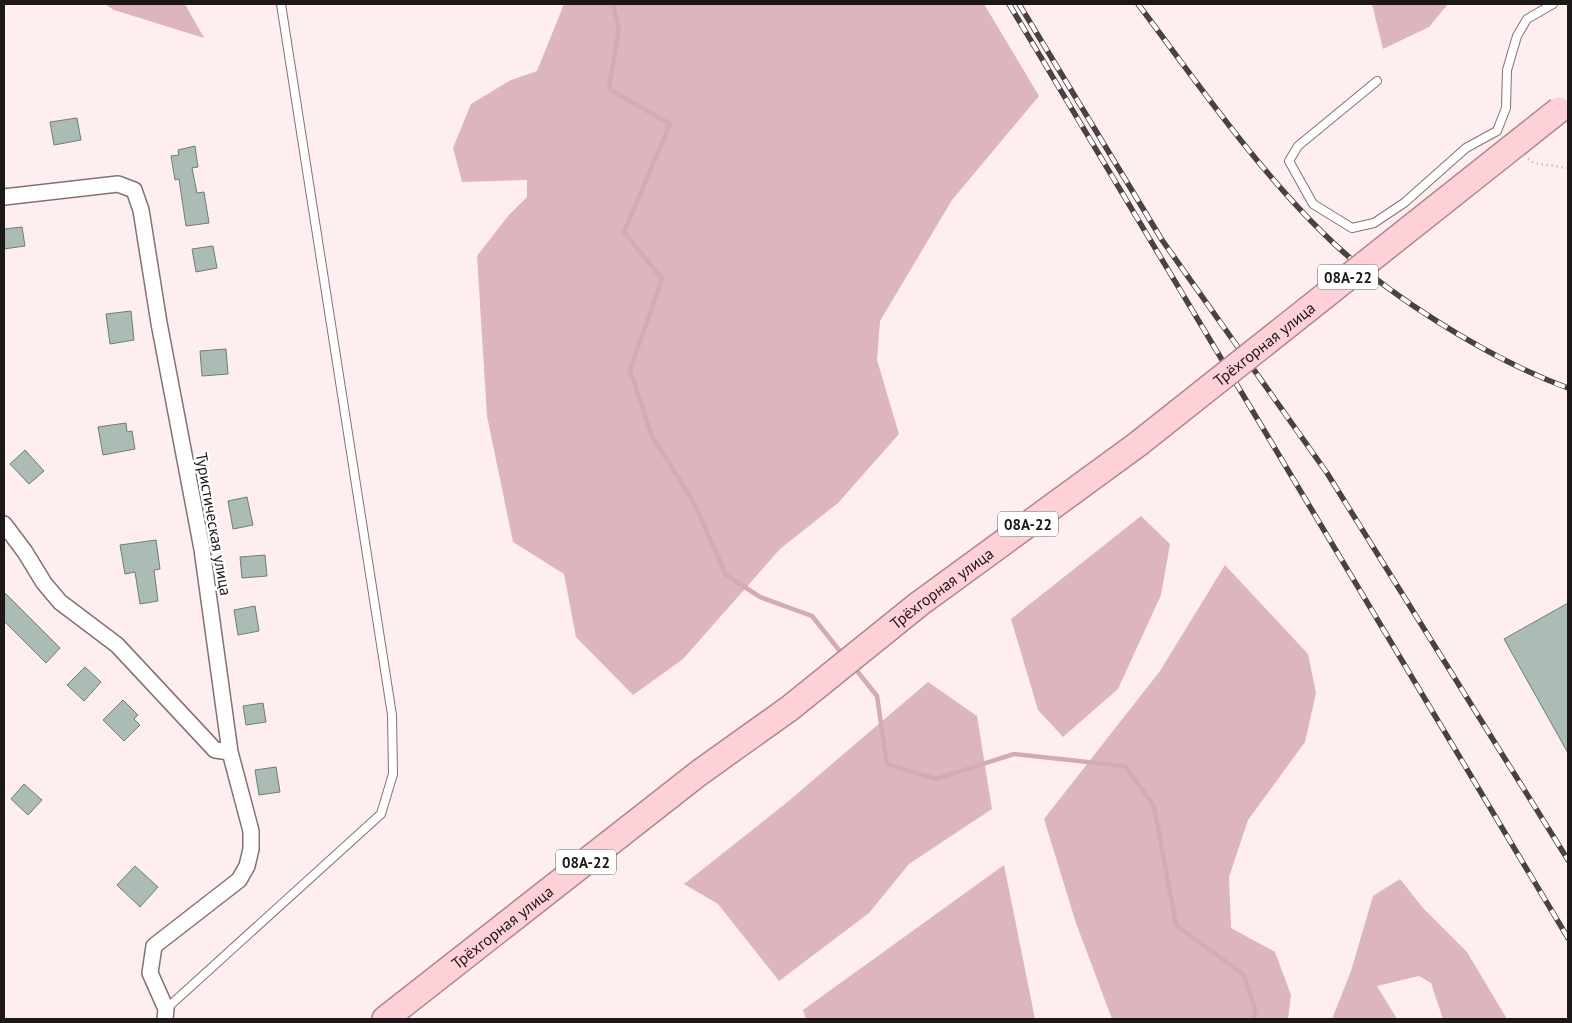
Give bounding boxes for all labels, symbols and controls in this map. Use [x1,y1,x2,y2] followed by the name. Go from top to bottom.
[1318,264,1378,290] road number: 08А-22
[1209,298,1319,390] street label: Трёхгорная улица
[192,451,236,597] street label: Туристическая улица
[998,512,1058,536] road number: 08А-22
[886,543,997,633] street label: Трёхгорная улица
[556,850,616,874] road number: 08А-22
[447,881,557,973] street label: Трёхгорная улица

